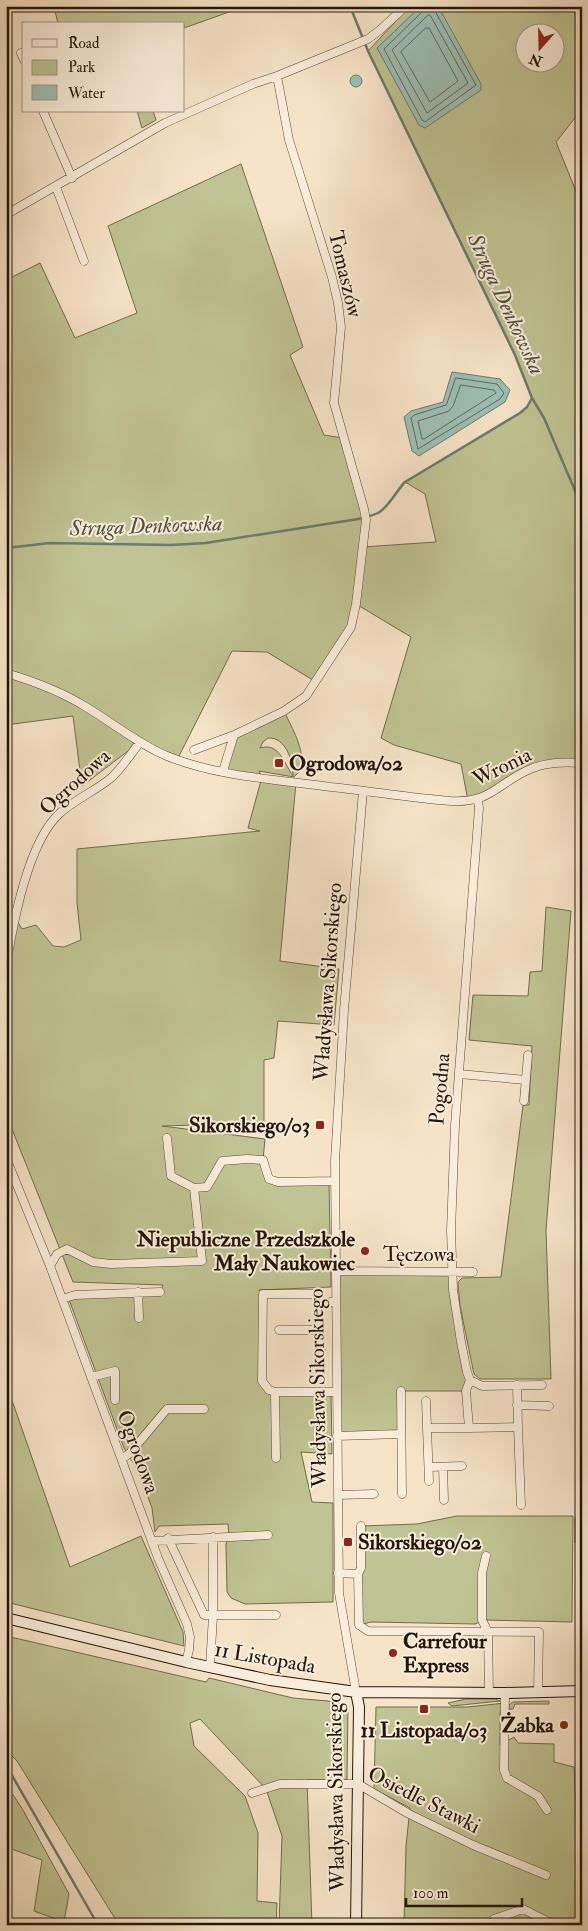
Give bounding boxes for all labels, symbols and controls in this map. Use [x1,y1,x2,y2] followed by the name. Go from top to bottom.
[22,22,185,112] legend
[516,22,566,72] north arrow
[68,34,100,53] text: Road
[526,49,545,70] text: N
[68,58,95,77] text: Park
[67,84,105,103] text: Water
[322,228,368,321] street label: Tomaszów
[461,228,551,379] water label: Struga Denkowska
[68,509,223,543] water label: Struga Denkowska
[467,741,536,793] street label: Wronia
[34,743,117,821] street label: Ogrodowa
[289,750,403,777] place label: Ogrodowa/02
[273,757,285,769] marker: Ogrodowa/02
[308,882,348,1083] street label: Władysława Sikorskiego
[423,1052,457,1126] street label: Pogodna
[189,1112,310,1139] place label: Sikorskiego/03
[314,1119,326,1131] marker: Sikorskiego/03
[136,1226,356,1277] place label: Niepubliczne Przedszkole Mały Naukowiec
[383,1241,455,1268] street label: Tęczowa
[359,1245,371,1257] marker: Niepubliczne Przedszkole Mały Naukowiec
[303,1288,333,1489] street label: Władysława Sikorskiego
[110,1406,166,1498] street label: Ogrodowa
[358,1529,482,1556] place label: Sikorskiego/02
[342,1536,354,1548] marker: Sikorskiego/02
[403,1628,488,1679] place label: Carrefour Express
[212,1636,318,1680] street label: 11 Listopada
[387,1647,399,1659] marker: Carrefour Express
[321,1692,351,1893] street label: Władysława Sikorskiego
[418,1703,430,1715] marker: 11 Listopada/03
[501,1712,555,1739] place label: Żabka
[361,1717,487,1744] place label: 11 Listopada/03
[558,1719,570,1731] marker: Żabka
[363,1760,485,1840] street label: Osiedle Stawki
[406,1876,522,1908] scale bar
[413,1884,449,1903] text: 100 m

